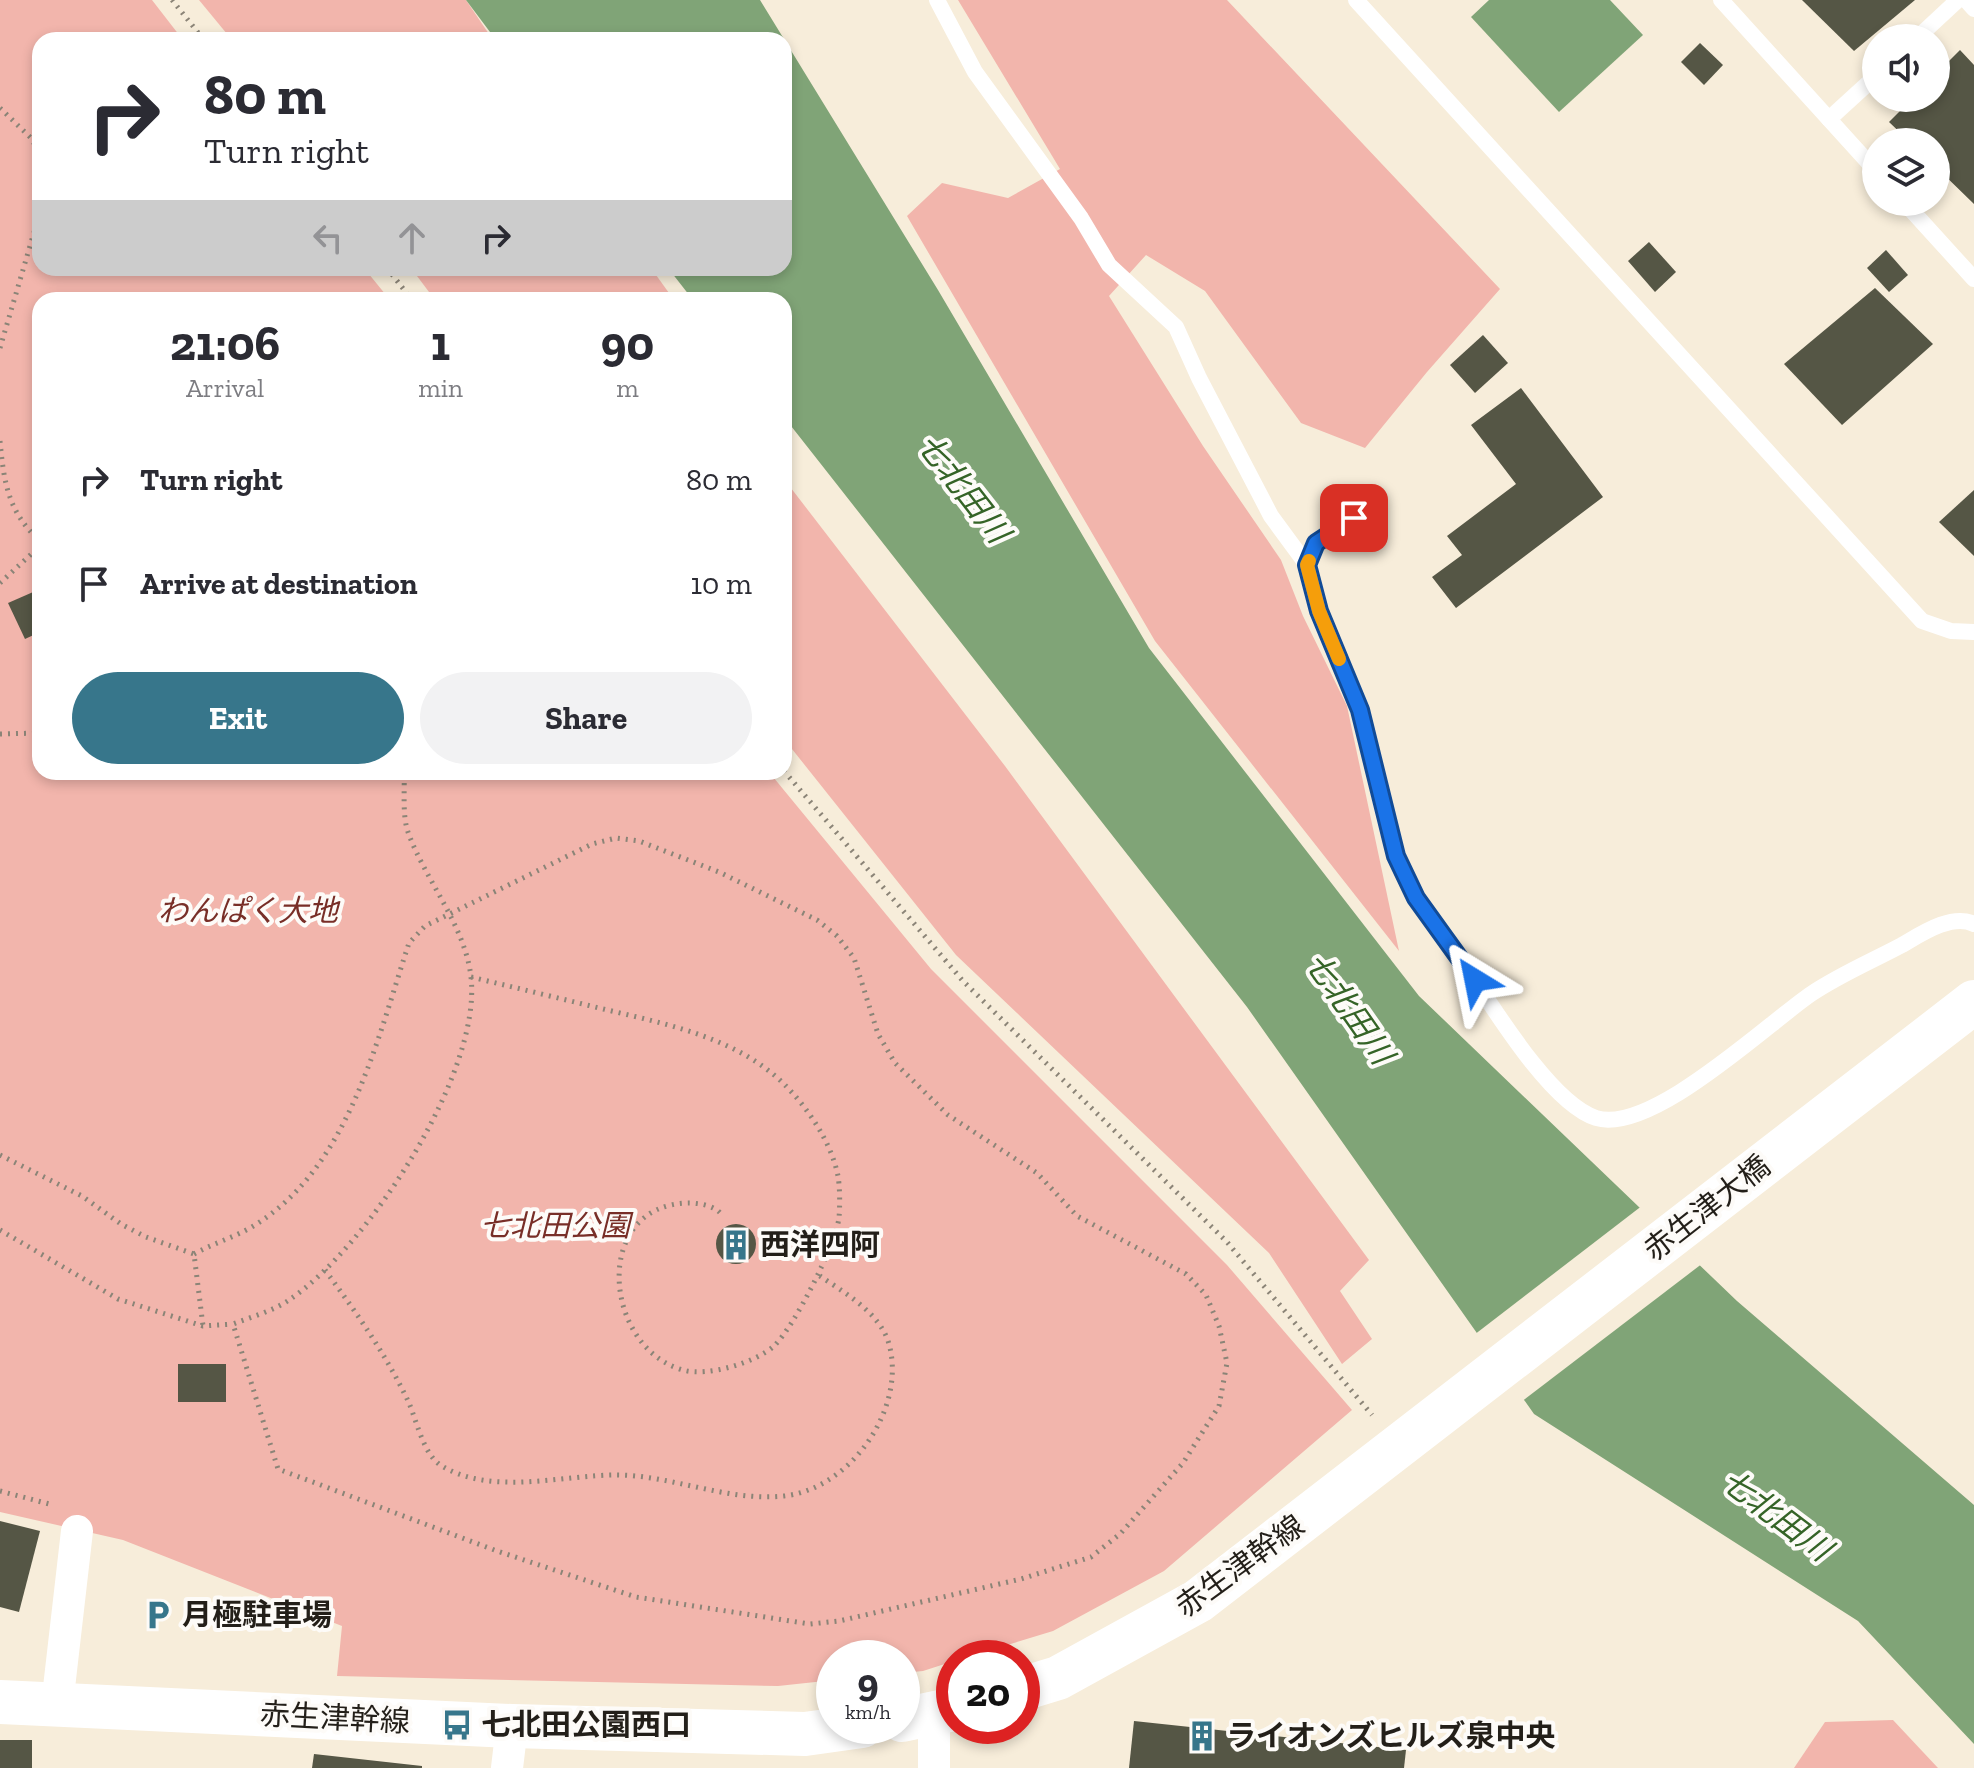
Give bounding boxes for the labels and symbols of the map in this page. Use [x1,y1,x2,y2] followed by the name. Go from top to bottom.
[909,426,1019,552] water label: 七北田川
[1320,484,1388,552] pin
[158,893,341,929] park label: わんぱく大地
[1433,938,1517,1022] position arrow
[1297,945,1403,1074] water label: 七北田川
[1637,1148,1777,1268] street label: 赤生津大橋
[480,1208,634,1244] park label: 七北田公園
[760,1227,880,1263] place label: 西洋四阿
[719,1228,753,1262] building icon: 西洋四阿
[1713,1461,1841,1570] water label: 七北田川
[1169,1507,1311,1625] street label: 赤生津幹線
[182,1597,332,1633] place label: 月極駐車場
[141,1598,175,1632] parking icon: 月極駐車場
[936,1640,1040,1744] speed limit sign: 20
[259,1696,411,1740] street label: 赤生津幹線
[481,1707,691,1743] place label: 七北田公園西口
[440,1708,474,1742] bus stop icon: 七北田公園西口
[1226,1718,1555,1754] place label: ライオンズヒルズ泉中央
[1185,1719,1219,1753] building icon: ライオンズヒルズ泉中央

